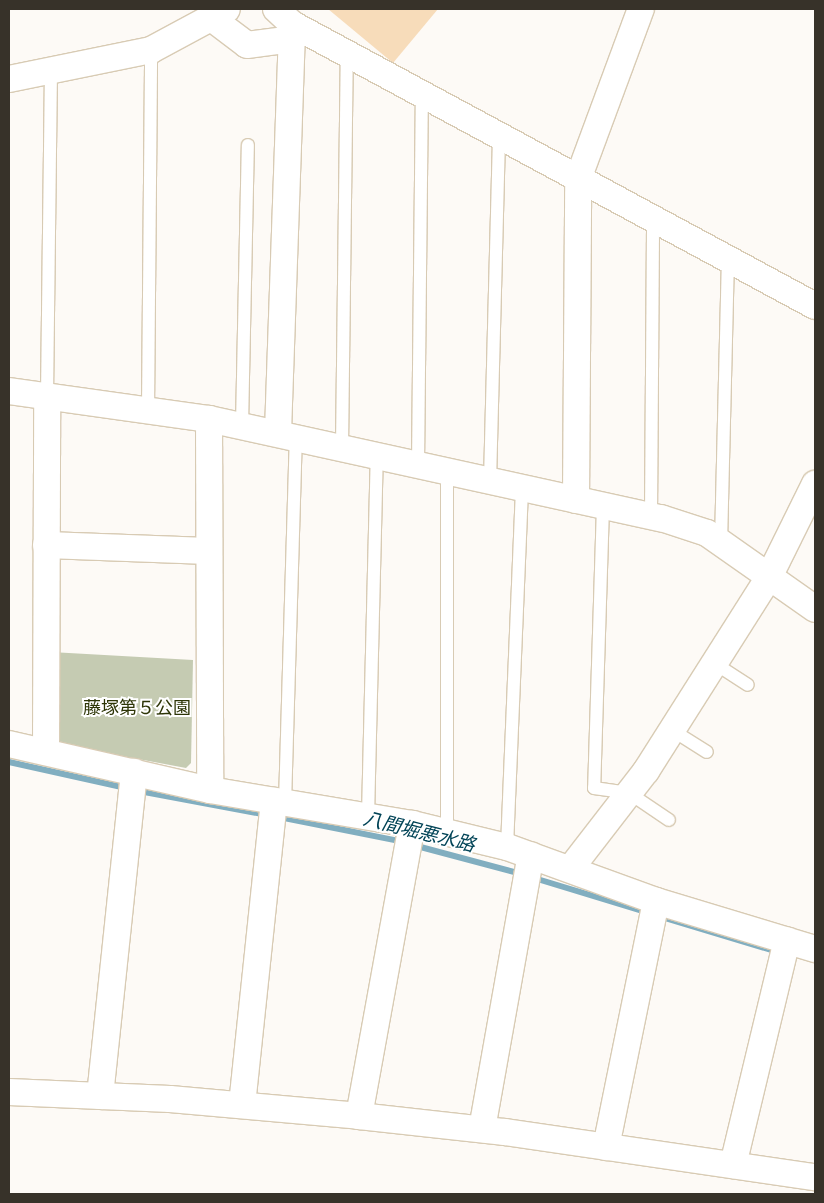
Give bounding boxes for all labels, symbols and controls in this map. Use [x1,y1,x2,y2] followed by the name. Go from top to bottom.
[83,696,191,718] park label: 藤塚第５公園
[361,807,477,857] water label: 八間堀悪水路

